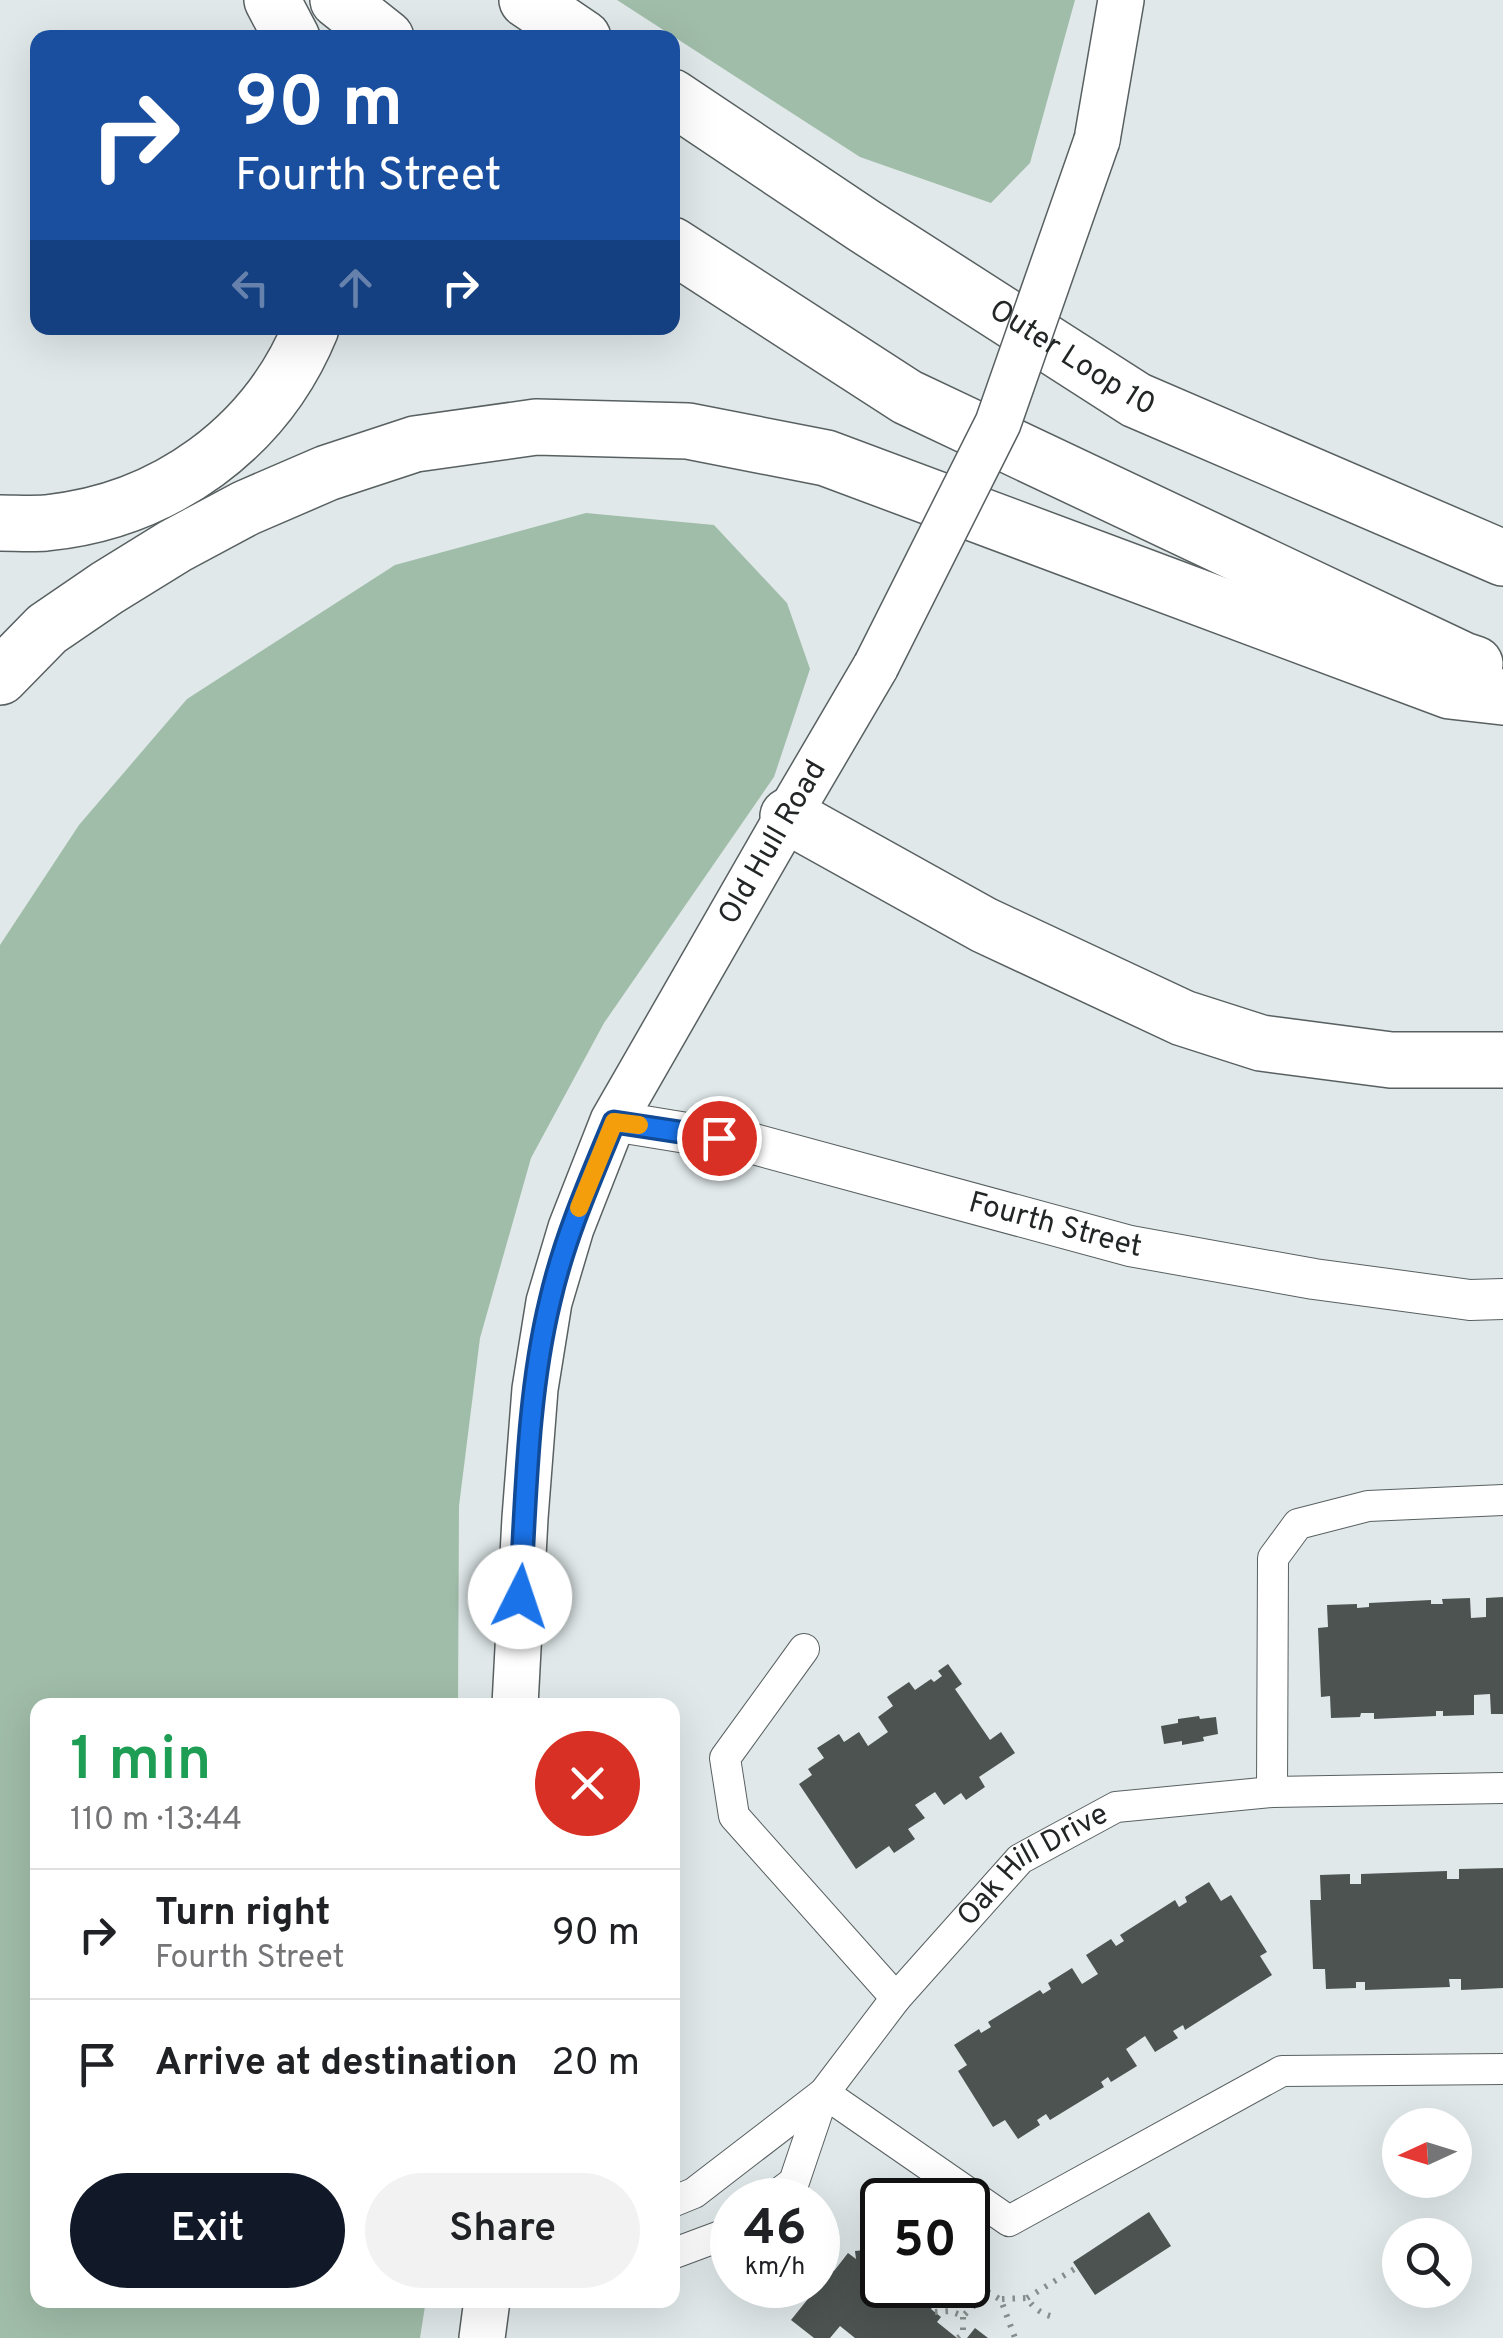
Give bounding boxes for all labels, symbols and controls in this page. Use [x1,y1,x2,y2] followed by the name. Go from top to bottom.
[235,62,403,151] text: 90 m
[70,70,200,200] icon: right
[235,149,502,206] text: Fourth Street
[223,260,278,315] icon: left
[328,260,383,315] icon: ahead
[433,260,488,315] icon: right
[982,292,1161,424] street label: Outer Loop 10
[711,754,835,931] street label: Old Hull Road
[677,1096,762,1181] pin
[692,1111,747,1166] icon: arrive
[965,1185,1145,1266] street label: Fourth Street
[468,1545,572,1649] position arrow
[70,1725,211,1801] text: 1 min
[535,1731,640,1836] button: close
[950,1796,1115,1934] street label: Oak Hill Drive
[70,1801,242,1841] text: 110 m · 13:44
[155,1890,330,1939] text: Turn right
[70,1907,125,1962] icon: right
[552,1910,640,1959] text: 90 m
[155,1939,345,1979] text: Fourth Street
[70,2037,125,2092] icon: arrive
[155,2040,518,2089] text: Arrive at destination
[551,2040,640,2089] text: 20 m
[1382,2108,1472,2198] north arrow
[1382,2108,1472,2308] map controls
[70,2173,345,2288] button: Exit
[365,2173,640,2288] button: Share
[860,2178,990,2308] speed limit sign: 50
[744,2199,806,2262] text: 46
[1382,2218,1472,2308] button: search
[745,2252,805,2284] text: km/h

